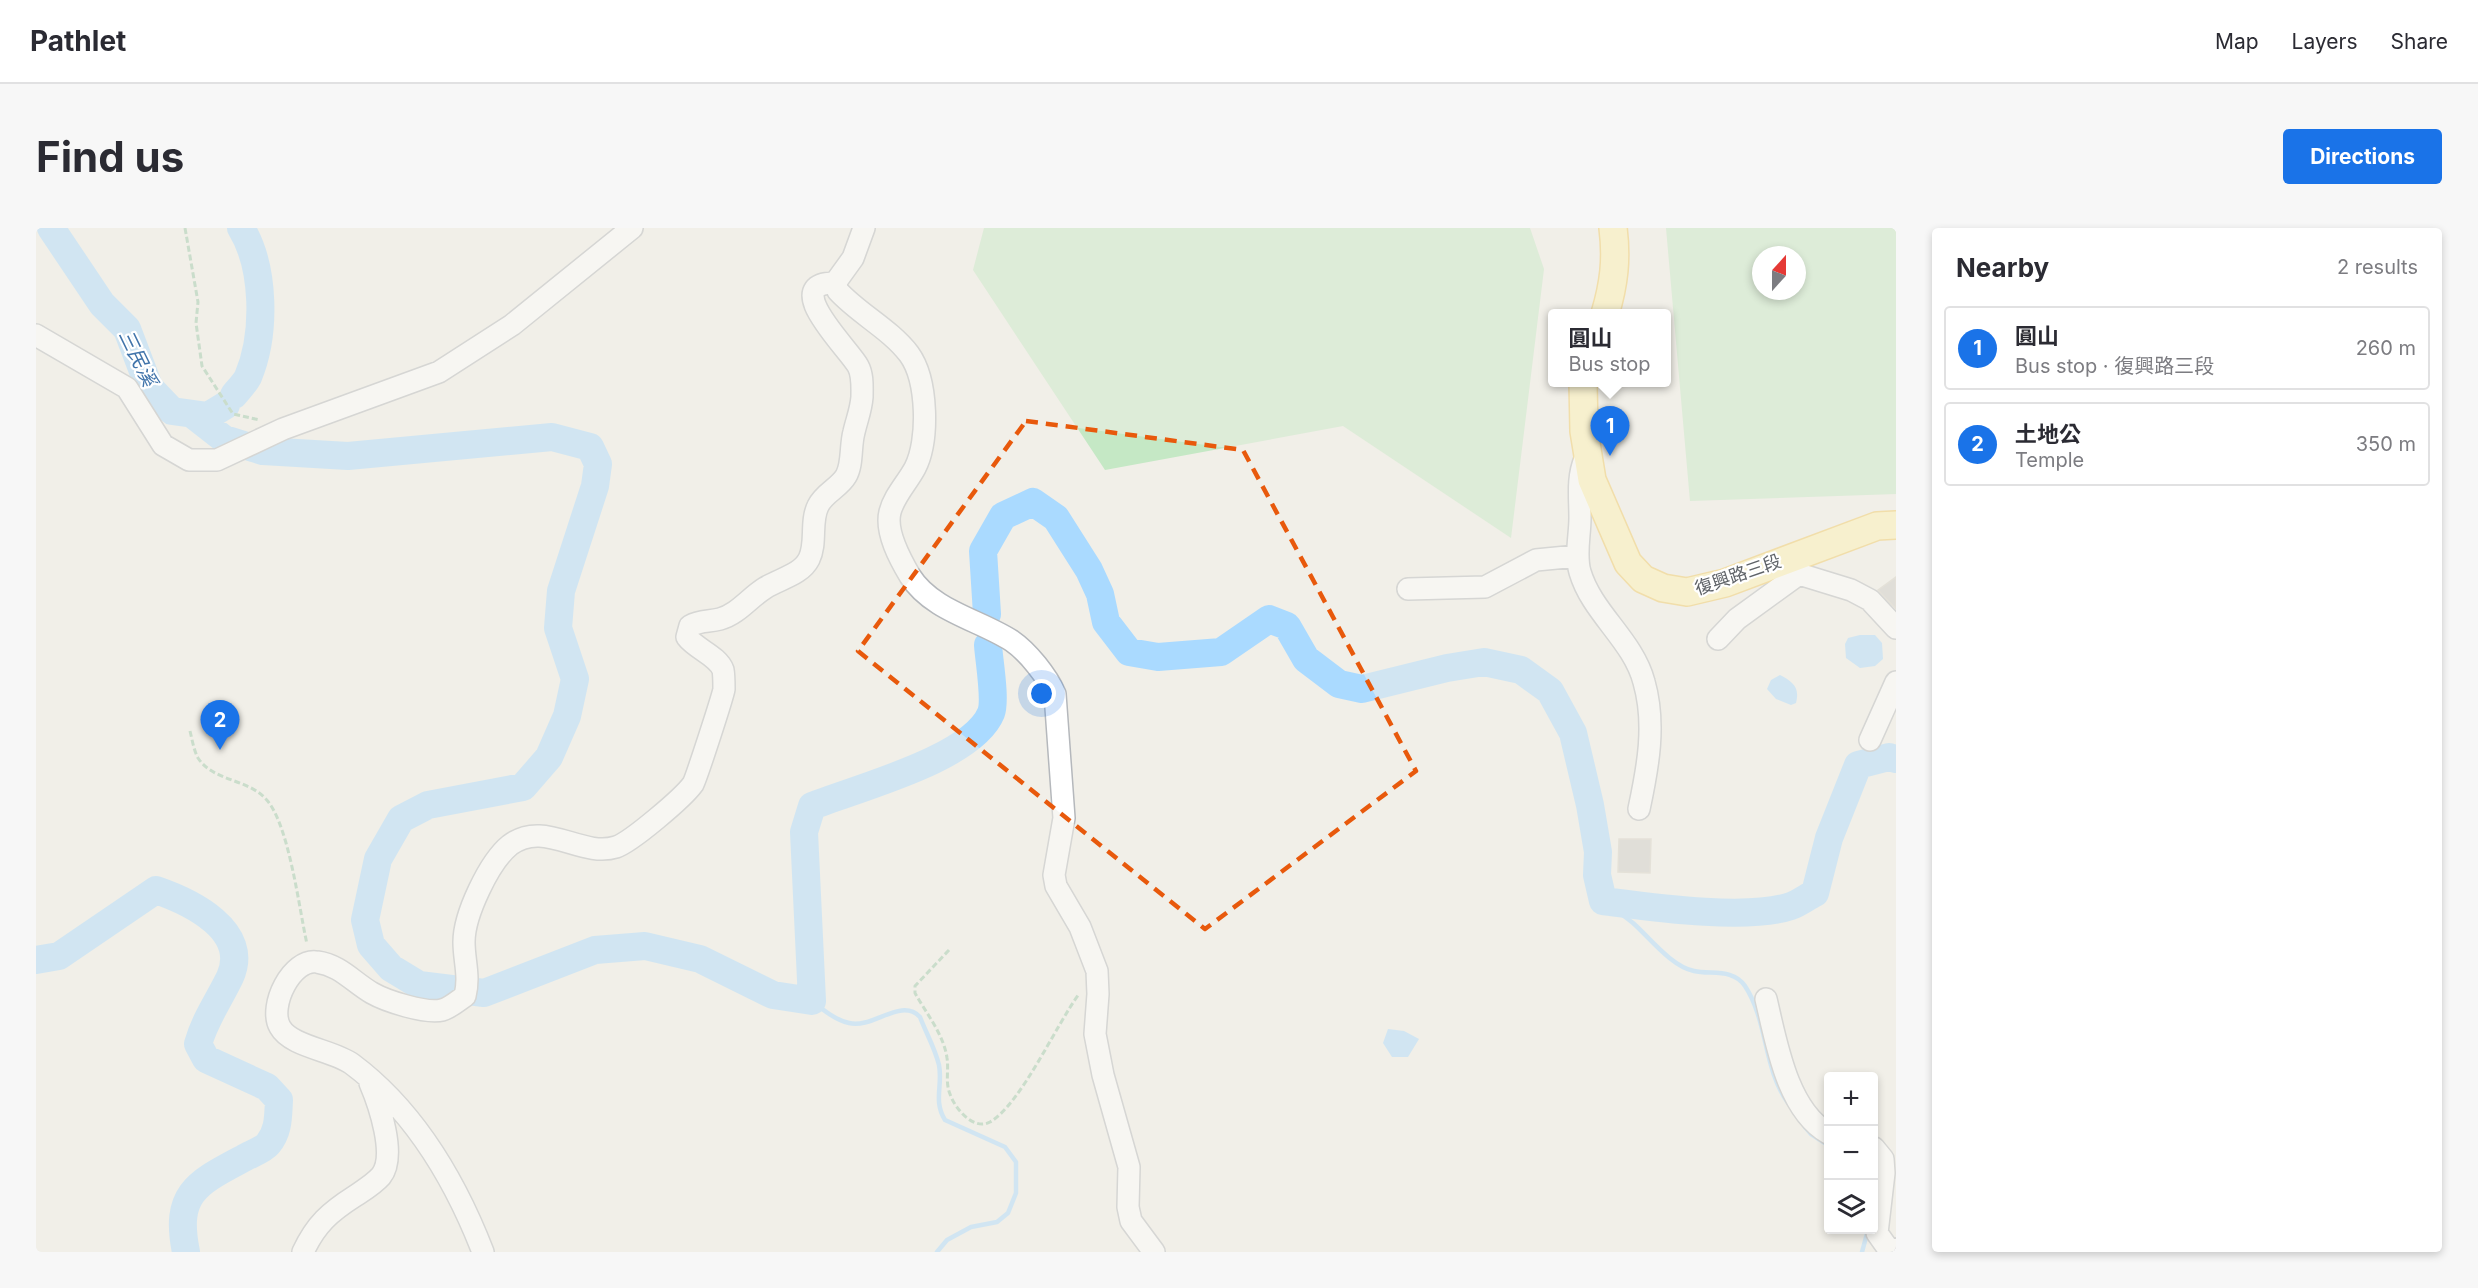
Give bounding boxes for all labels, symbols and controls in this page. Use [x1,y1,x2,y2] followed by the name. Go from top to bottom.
[30,24,126,58] text: Pathlet
[2215,29,2259,54] text: Map
[2292,29,2358,54] text: Layers
[2391,29,2448,54] text: Share
[2283,129,2442,184] button: Directions
[36,131,184,182] text: Find us
[1752,246,1806,300] north arrow
[1956,252,2049,283] text: Nearby
[2337,255,2418,279] text: 2 results
[1548,309,1671,387] popup
[2015,323,2059,349] text: 圓山
[1568,325,1612,351] text: 圓山
[114,326,163,393] water label: 三民溪
[1973,336,1982,360] text: 1
[2356,336,2416,360] text: 260 m
[1568,352,1651,376] text: Bus stop
[2015,354,2214,378] text: Bus stop · 復興路三段
[1590,406,1630,456] pin: 1
[2015,421,2081,447] text: 土地公
[1971,432,1984,456] text: 2
[2356,432,2416,456] text: 350 m
[2015,448,2084,472] text: Temple
[1692,550,1784,599] street label: 復興路三段
[1027,679,1056,708] your location
[200,700,240,750] pin: 2
[1824,1072,1878,1234] map controls
[1824,1072,1878,1126] button: +
[1824,1126,1878,1180] button: −
[1824,1180,1878,1234] button: layers

